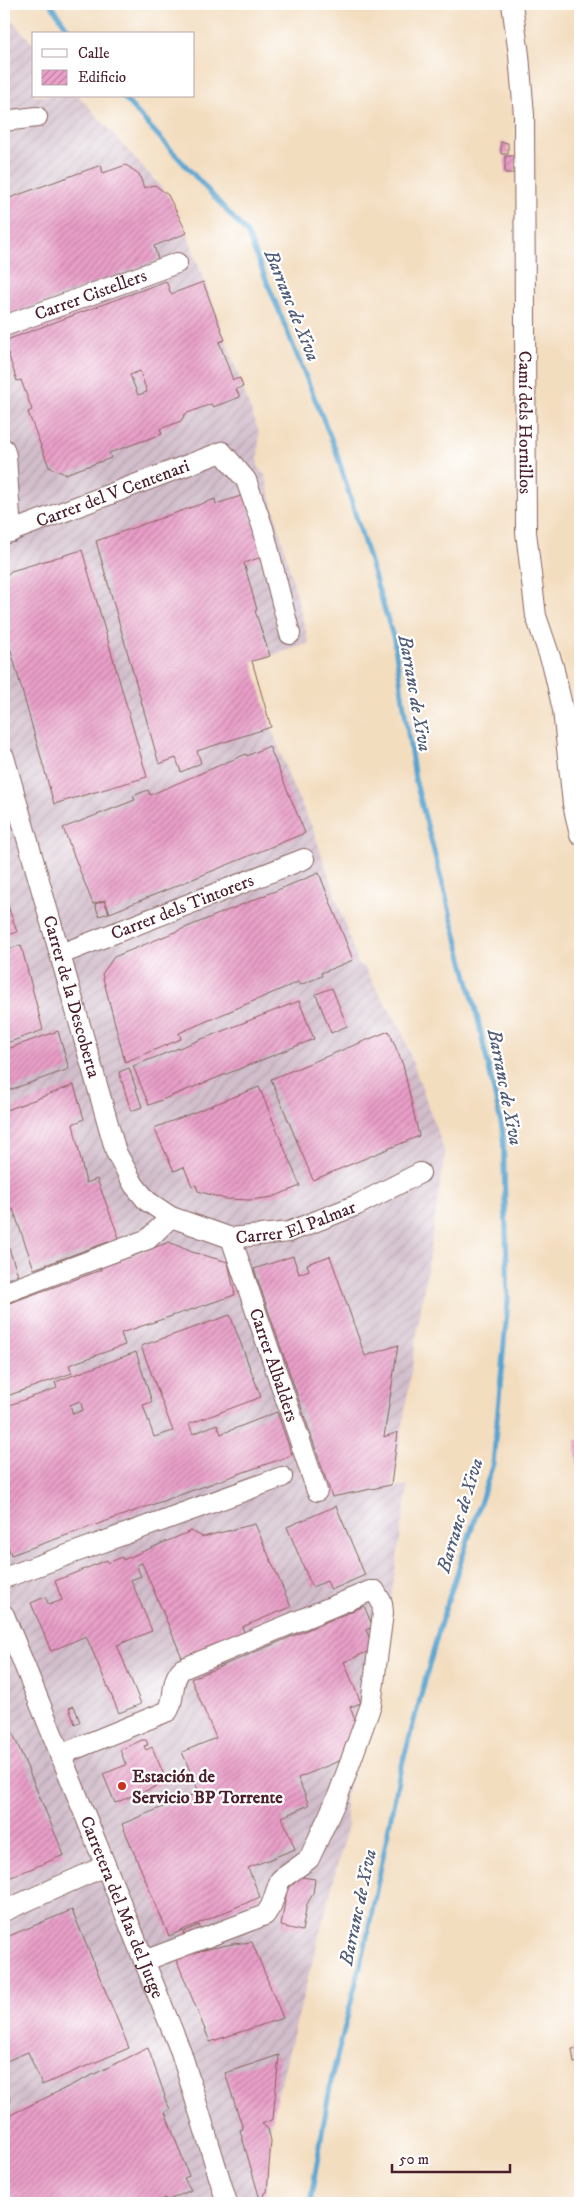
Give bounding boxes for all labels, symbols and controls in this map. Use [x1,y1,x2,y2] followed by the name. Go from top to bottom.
[32,32,195,98] legend
[78,44,110,63] text: Calle
[78,68,126,87] text: Edificio
[258,246,324,365] water label: Barranc de Xiva
[32,265,150,326] street label: Carrer Cistellers
[513,351,536,494] street label: Camí dels Hornillos
[33,455,193,533] street label: Carrer del V Centenari
[393,632,436,753] water label: Barranc de Xiva
[108,870,257,945] street label: Carrer dels Tintorers
[38,913,105,1081] street label: Carrer de la Descoberta
[482,1026,527,1147] water label: Barranc de Xiva
[235,1196,359,1249] street label: Carrer El Palmar
[244,1306,303,1425] street label: Carrer Albalders
[432,1456,489,1576] water label: Barranc de Xiva
[132,1766,283,1809] place label: Estación de Servicio BP Torrente
[116,1780,128,1792] marker: Estación de Servicio BP Torrente
[75,1813,168,2002] street label: Carretera del Mas del Jutge
[335,1847,382,1968] water label: Barranc de Xiva
[392,2142,509,2174] scale bar
[399,2150,429,2169] text: 50 m

